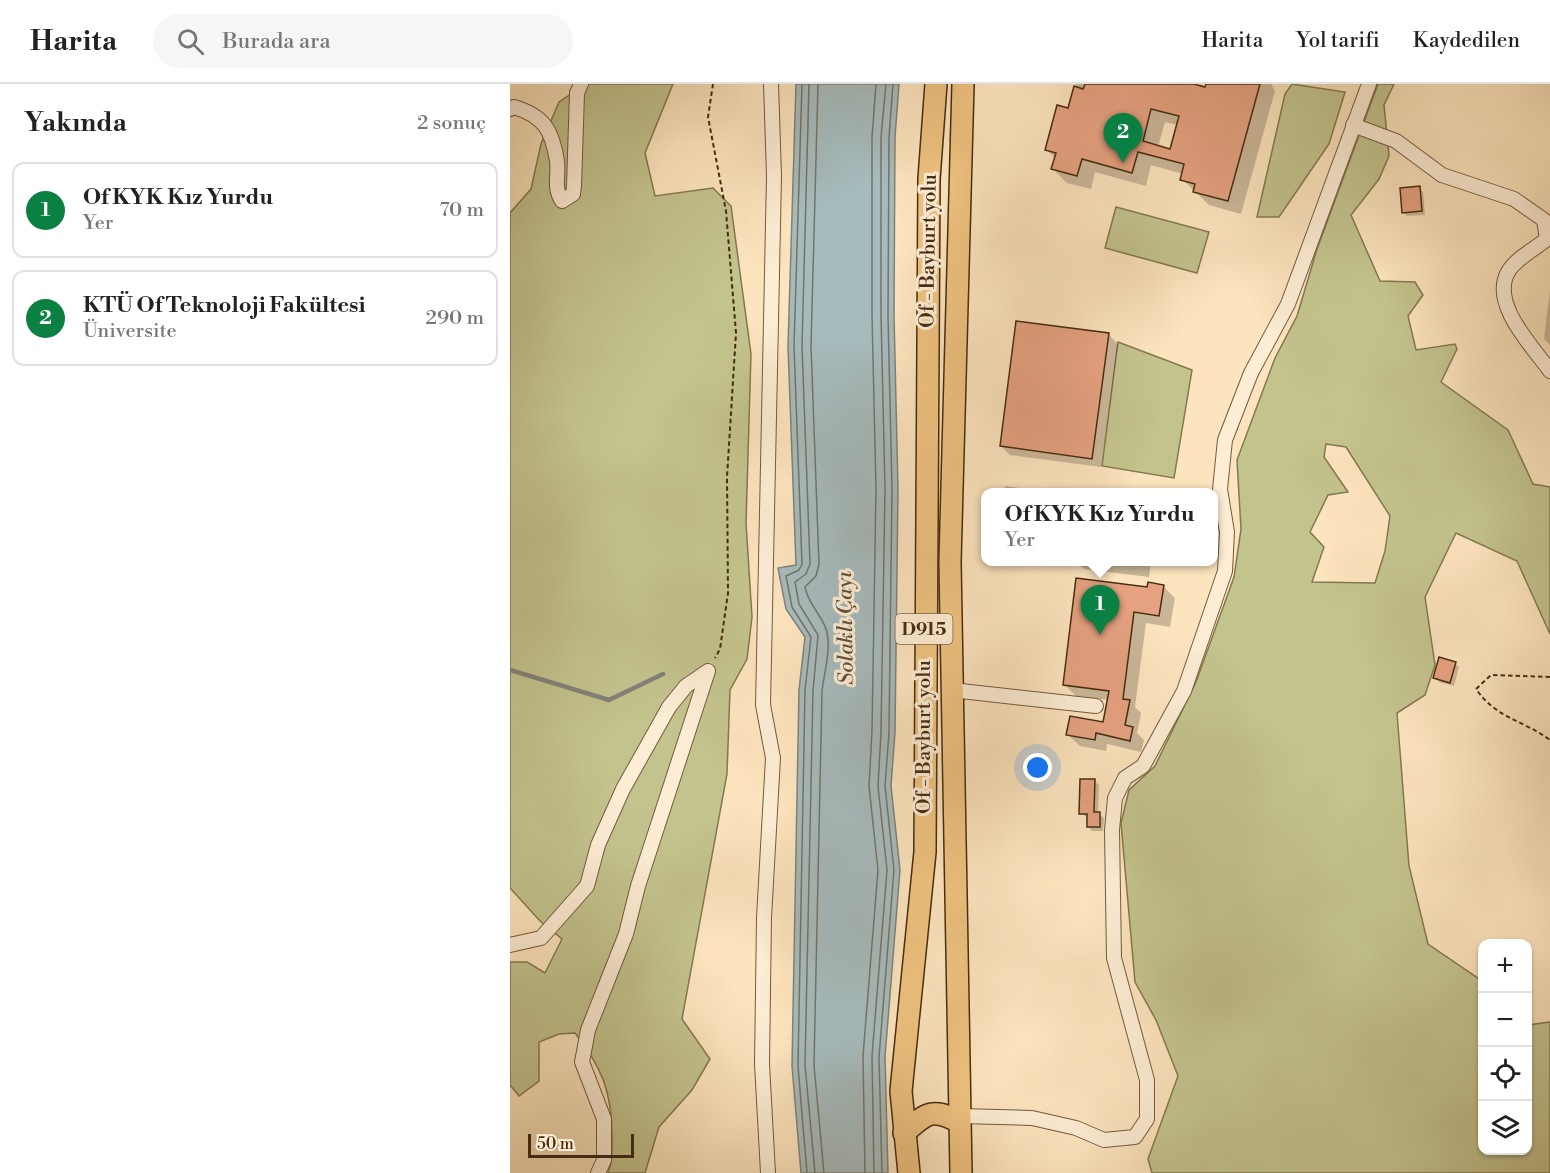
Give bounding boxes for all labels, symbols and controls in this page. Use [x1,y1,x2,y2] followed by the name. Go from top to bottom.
[153,14,573,68] search box
[30,24,117,59] text: Harita
[174,25,207,58] icon: search
[222,28,331,55] text: Burada ara
[1201,28,1263,54] text: Harita
[1296,28,1380,54] text: Yol tarifi
[1413,28,1520,54] text: Kaydedilen
[24,107,127,139] text: Yakında
[417,111,486,136] text: 2 sonuç
[1104,113,1142,163] pin: 2
[915,173,943,328] street label: Of - Bayburt yolu
[83,184,273,211] text: Of KYK Kız Yurdu
[41,198,50,223] text: 1
[440,198,484,223] text: 70 m
[83,211,113,236] text: Yer
[83,292,365,319] text: KTÜ Of Teknoloji Fakültesi
[39,306,52,331] text: 2
[426,306,484,331] text: 290 m
[83,319,177,344] text: Üniversite
[981,488,1218,566] popup
[1005,501,1194,528] text: Of KYK Kız Yurdu
[1005,528,1035,553] text: Yer
[832,570,860,685] water label: Solaklı Çayı
[1080,586,1120,635] pin: 1
[896,614,952,644] road number: D915
[912,659,937,814] street label: Of - Bayburt yolu
[1023,753,1052,782] your location
[1478,939,1532,1155] map controls
[1478,939,1532,993] button: +
[1478,993,1532,1047] button: −
[1478,1047,1532,1101] button: locate
[1478,1101,1532,1155] button: layers
[528,1131,634,1158] scale bar
[537,1134,574,1154] text: 50 m

